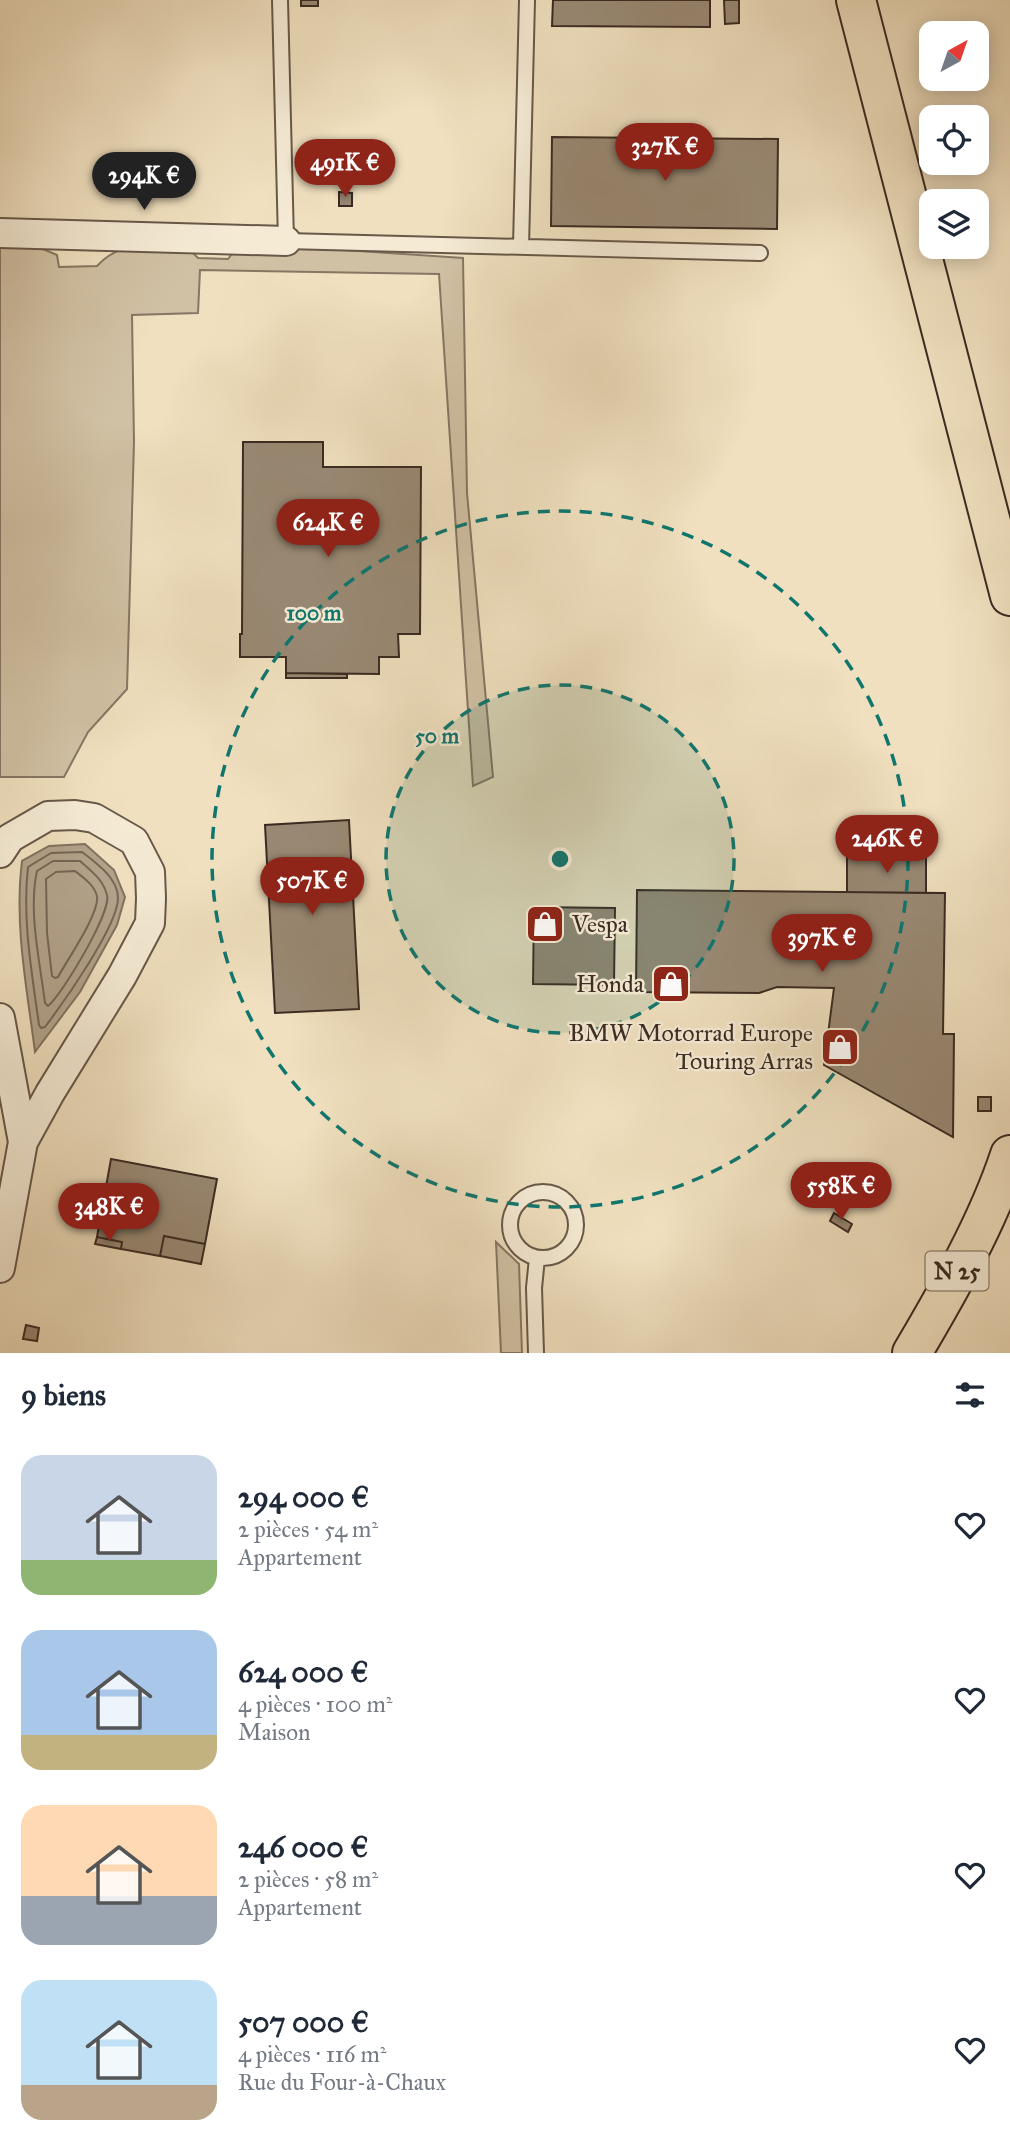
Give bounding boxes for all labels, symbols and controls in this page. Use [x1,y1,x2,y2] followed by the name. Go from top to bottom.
[919,21,989,91] north arrow
[919,21,989,259] map controls
[919,105,989,175] button: locate
[608,124,722,183] pin: 327K €
[631,132,699,160] text: 327K €
[288,140,402,199] pin: 491K €
[310,148,380,176] text: 491K €
[87,152,201,212] pin: 294K €
[108,161,180,189] text: 294K €
[919,189,989,259] button: layers
[271,500,385,559] pin: 624K €
[292,508,364,536] text: 624K €
[287,600,342,626] text: 100 m
[415,723,459,749] text: 50 m
[830,816,944,875] pin: 246K €
[851,824,923,852] text: 246K €
[548,847,572,871] centre of rings
[255,858,369,917] pin: 507K €
[276,866,348,894] text: 507K €
[524,903,566,945] shop icon: Vespa
[571,909,629,939] place label: Vespa
[765,914,879,974] pin: 397K €
[787,923,857,951] text: 397K €
[650,963,692,1005] shop icon: Honda
[576,969,645,999] place label: Honda
[569,1018,813,1076] place label: BMW Motorrad Europe Touring Arras
[819,1026,861,1068] shop icon: BMW Motorrad Europe Touring Arras
[784,1162,898,1222] pin: 558K €
[807,1171,875,1199] text: 558K €
[52,1184,166,1243] pin: 348K €
[74,1192,144,1220] text: 348K €
[926,1252,988,1290] road number: N 25
[951,1376,989,1414] icon: filters
[21,1377,106,1413] text: 9 biens
[238,1479,369,1515] text: 294 000 €
[77,1483,161,1567] icon: home
[951,1506,989,1544] icon: heart
[238,1515,378,1543] text: 2 pièces · 54 m²
[238,1543,362,1571] text: Appartement
[238,1654,368,1690] text: 624 000 €
[77,1658,161,1742] icon: home
[951,1681,989,1719] icon: heart
[238,1690,392,1718] text: 4 pièces · 100 m²
[238,1718,310,1746] text: Maison
[238,1829,368,1865] text: 246 000 €
[77,1833,161,1917] icon: home
[951,1856,989,1894] icon: heart
[238,1865,378,1893] text: 2 pièces · 58 m²
[238,1893,362,1921] text: Appartement
[238,2004,369,2040] text: 507 000 €
[77,2008,161,2092] icon: home
[951,2031,989,2069] icon: heart
[238,2040,387,2068] text: 4 pièces · 116 m²
[238,2068,446,2096] text: Rue du Four-à-Chaux

